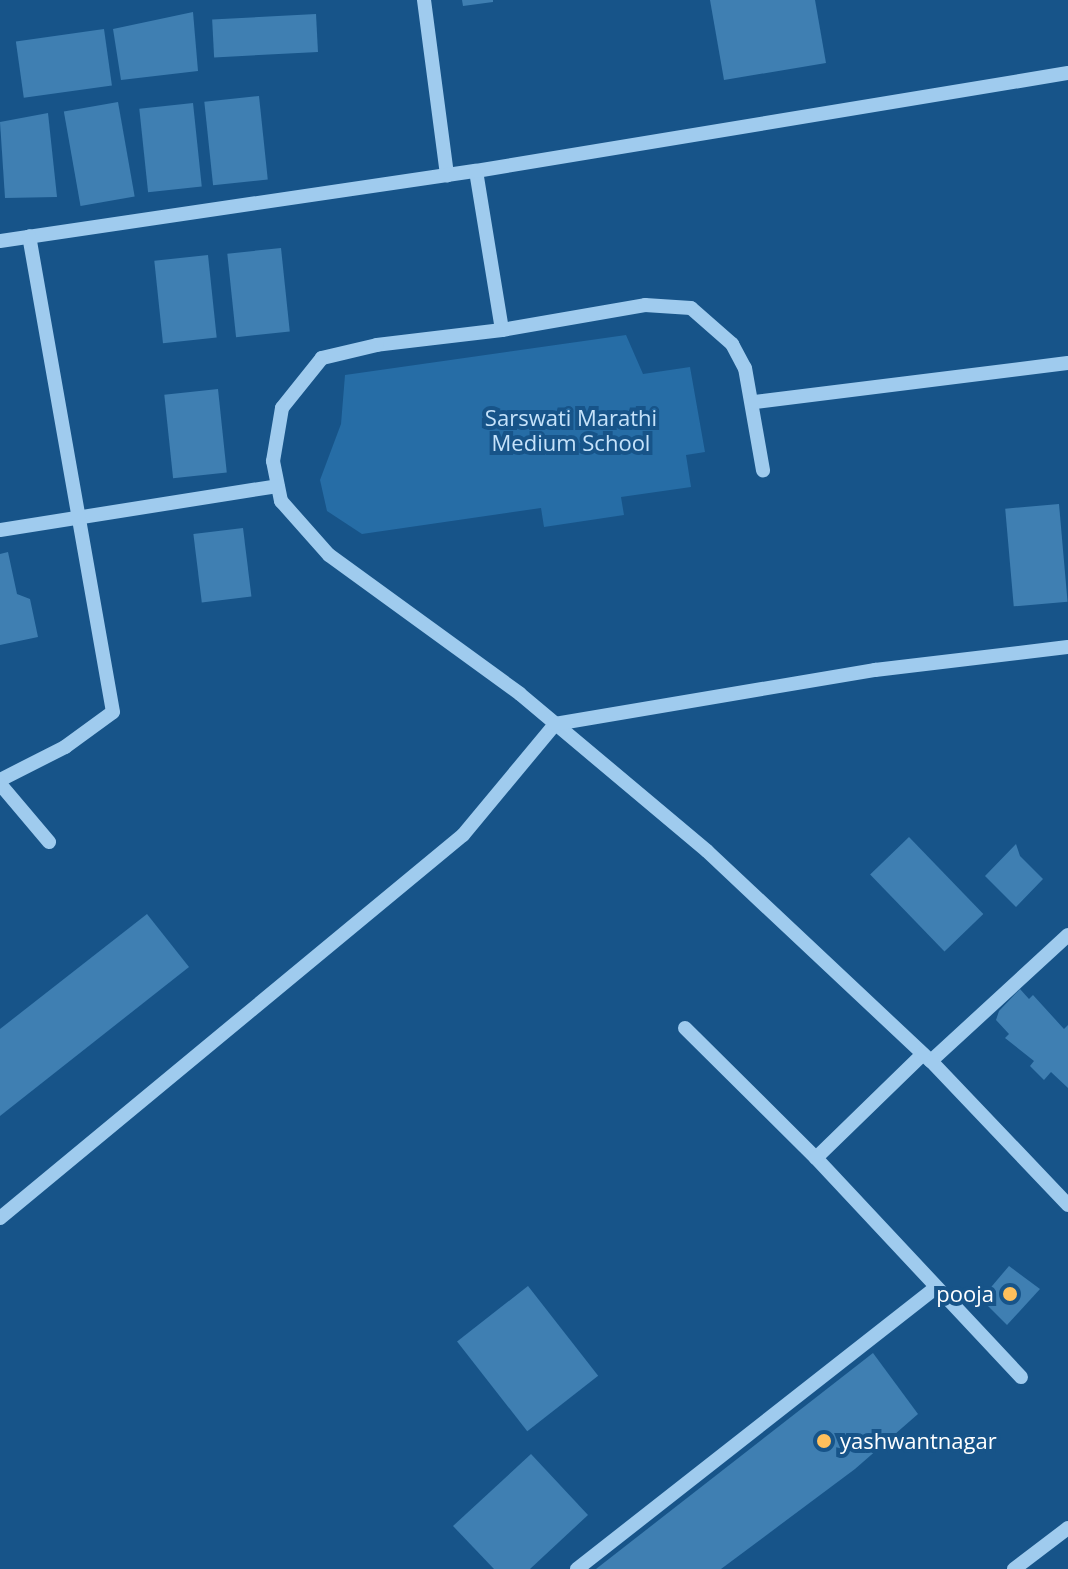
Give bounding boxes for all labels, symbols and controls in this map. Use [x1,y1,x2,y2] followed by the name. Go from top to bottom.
[485,404,657,456] park label: Sarswati Marathi Medium School
[936,1281,994,1307] place label: pooja
[1001,1285,1019,1303] marker: pooja
[840,1428,997,1454] place label: yashwantnagar
[815,1432,833,1450] marker: yashwantnagar

